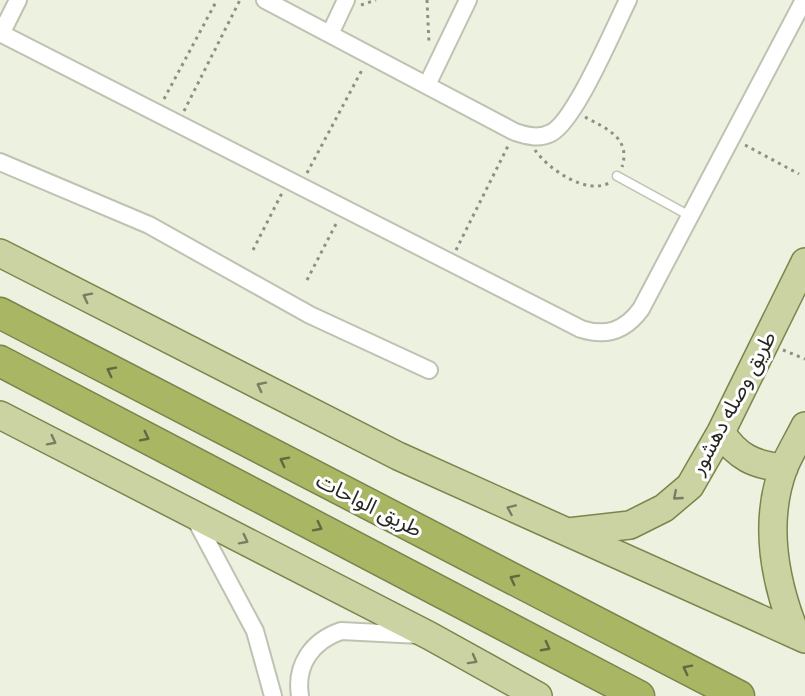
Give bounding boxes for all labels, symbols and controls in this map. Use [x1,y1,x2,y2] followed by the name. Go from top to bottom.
[83,293,94,304] one-way arrow
[683,326,783,481] street label: طريق وصله دهشور
[107,367,118,378] one-way arrow
[256,382,267,393] one-way arrow
[138,430,149,441] one-way arrow
[46,434,57,446] one-way arrow
[280,456,291,468] one-way arrow
[311,466,427,544] street label: طريق الواحات
[673,489,684,500] one-way arrow
[507,504,518,516] one-way arrow
[311,520,322,531] one-way arrow
[238,533,249,545] one-way arrow
[509,575,520,586] one-way arrow
[540,640,550,651] one-way arrow
[466,653,477,664] one-way arrow
[682,665,693,676] one-way arrow

